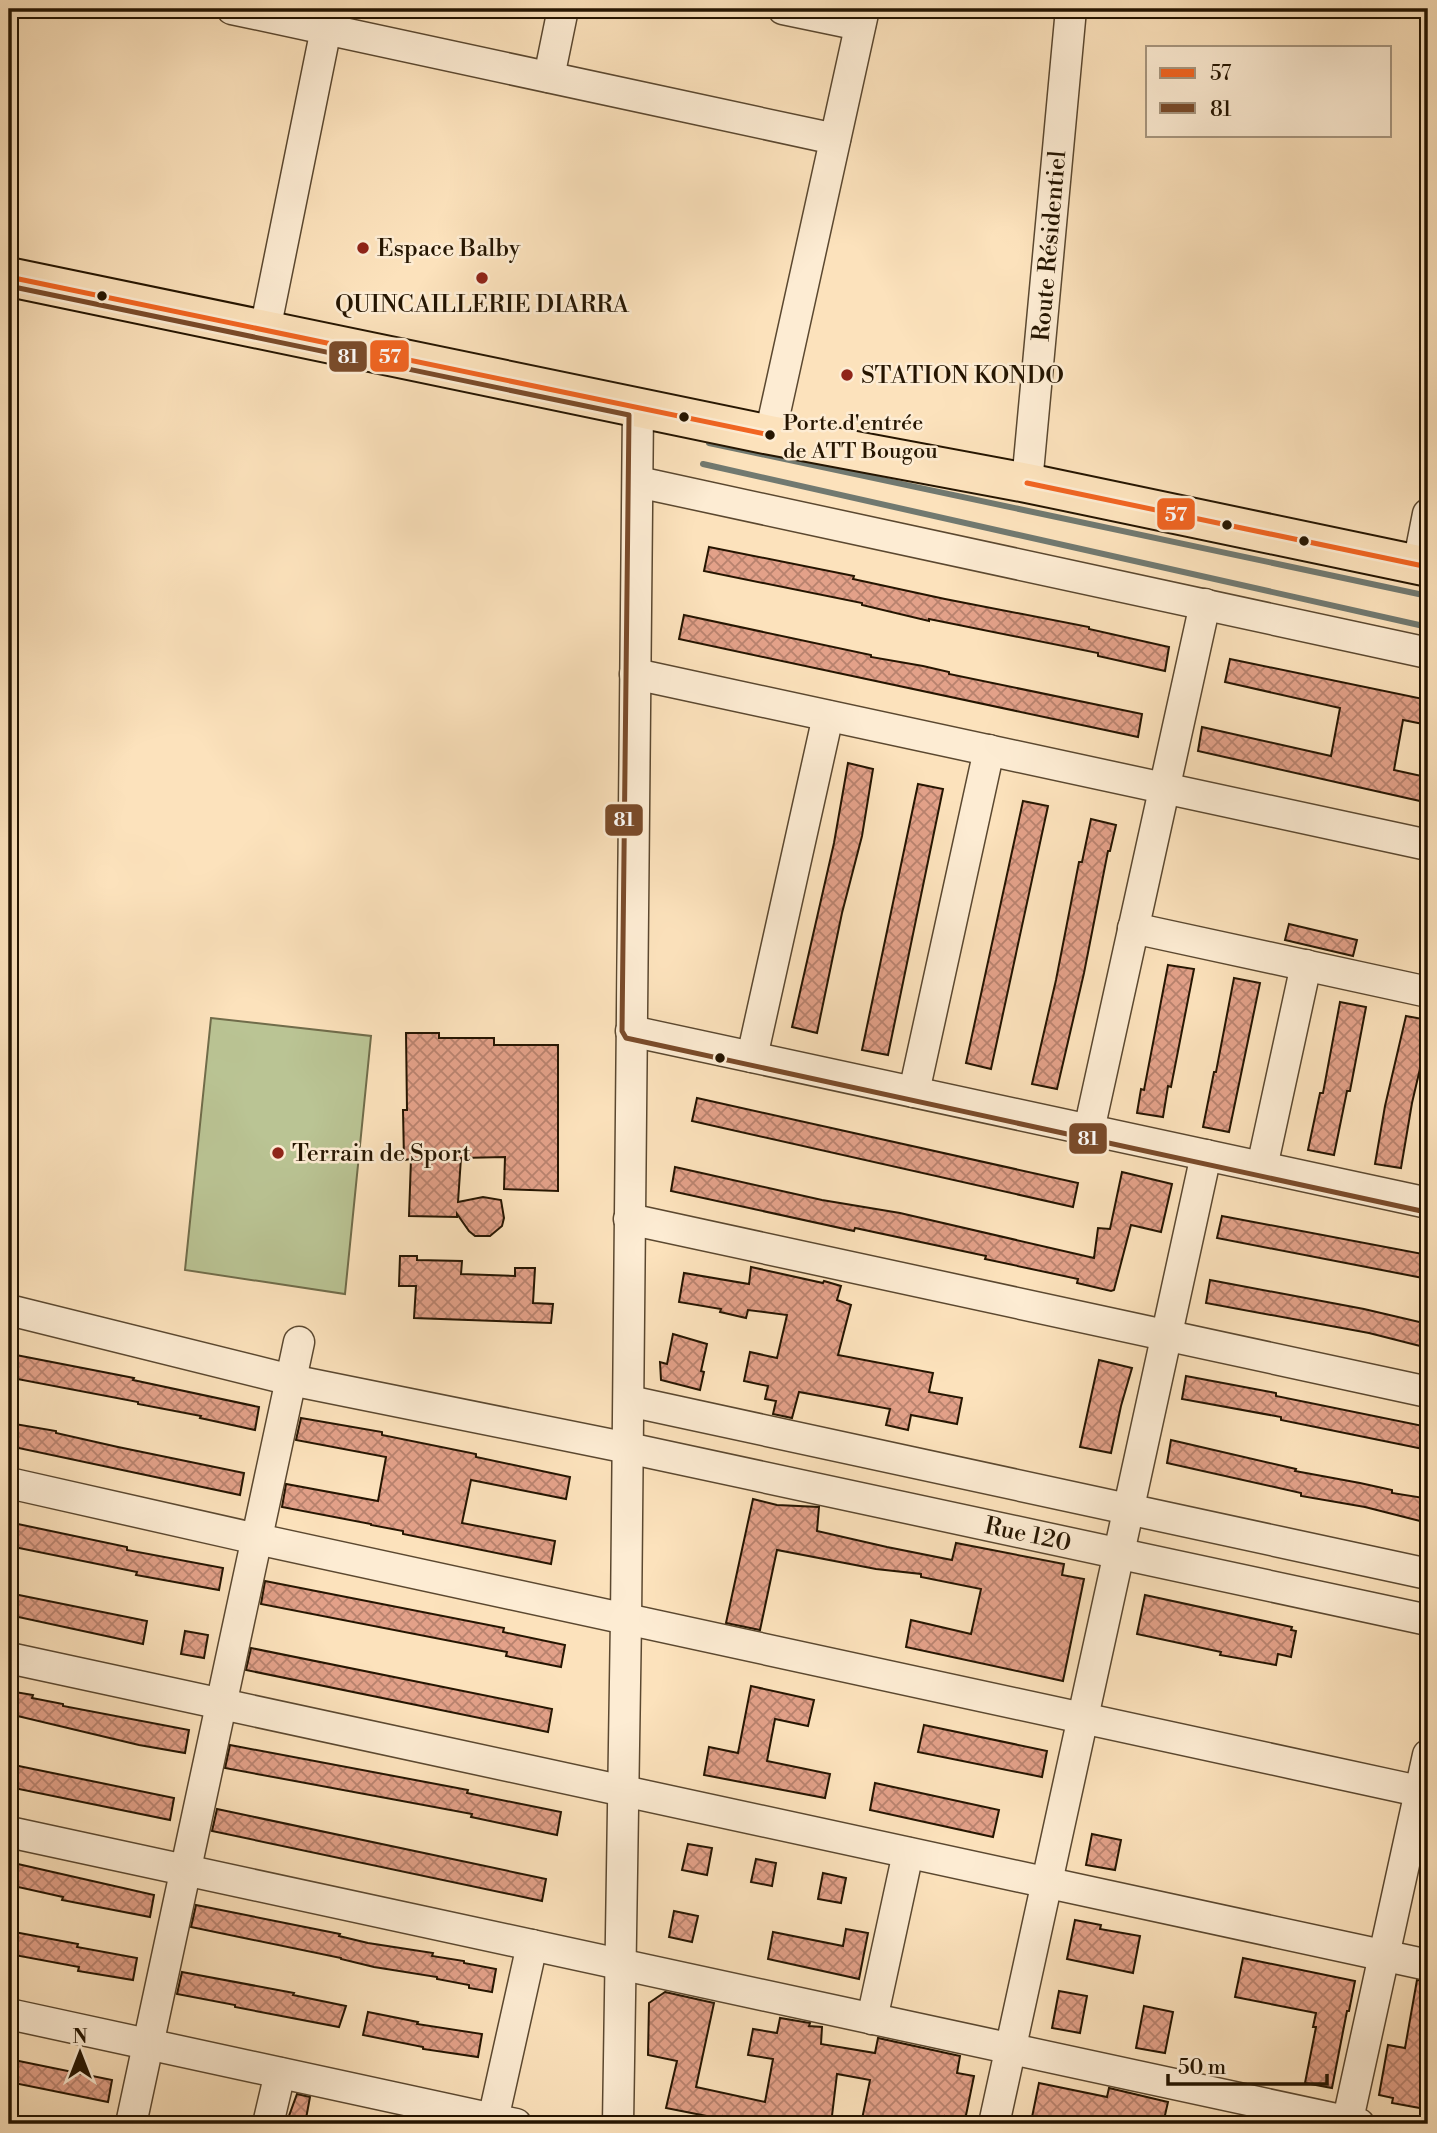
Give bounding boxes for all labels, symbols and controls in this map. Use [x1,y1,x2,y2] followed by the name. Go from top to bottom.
[1146,46,1392,136] legend
[1210,61,1232,87] text: 57
[1210,97,1232,123] text: 81
[1027,149,1073,343] street label: Route Résidentiel
[377,234,521,264] place label: Espace Balby
[355,240,371,256] marker: Espace Balby
[474,270,490,286] marker: QUINCAILLERIE DIARRA
[95,289,109,303] unlabelled marker
[335,290,630,320] place label: QUINCAILLERIE DIARRA
[369,339,410,373] line badge: 57
[328,340,368,373] line badge: 81
[338,345,358,369] text: 81
[379,345,401,369] text: 57
[861,361,1064,391] place label: STATION KONDO
[839,367,855,383] marker: STATION KONDO
[677,410,691,424] unlabelled marker
[783,410,938,465] place label: Porte d'entrée de ATT Bougou
[763,428,777,442] marker: Porte d'entrée de ATT Bougou
[1156,497,1196,531] line badge: 57
[1165,503,1187,527] text: 57
[1220,518,1234,532] unlabelled marker
[1297,534,1311,548] unlabelled marker
[604,803,644,837] line badge: 81
[614,808,634,832] text: 81
[713,1051,727,1065] unlabelled marker
[1068,1122,1108,1155] line badge: 81
[1078,1127,1098,1151] text: 81
[292,1139,471,1169] place label: Terrain de Sport
[270,1145,286,1161] marker: Terrain de Sport
[982,1511,1074,1559] street label: Rue 120
[46,2018,116,2088] north arrow
[72,2025,88,2049] text: N
[1168,2042,1327,2086] scale bar
[1178,2055,1226,2081] text: 50 m

